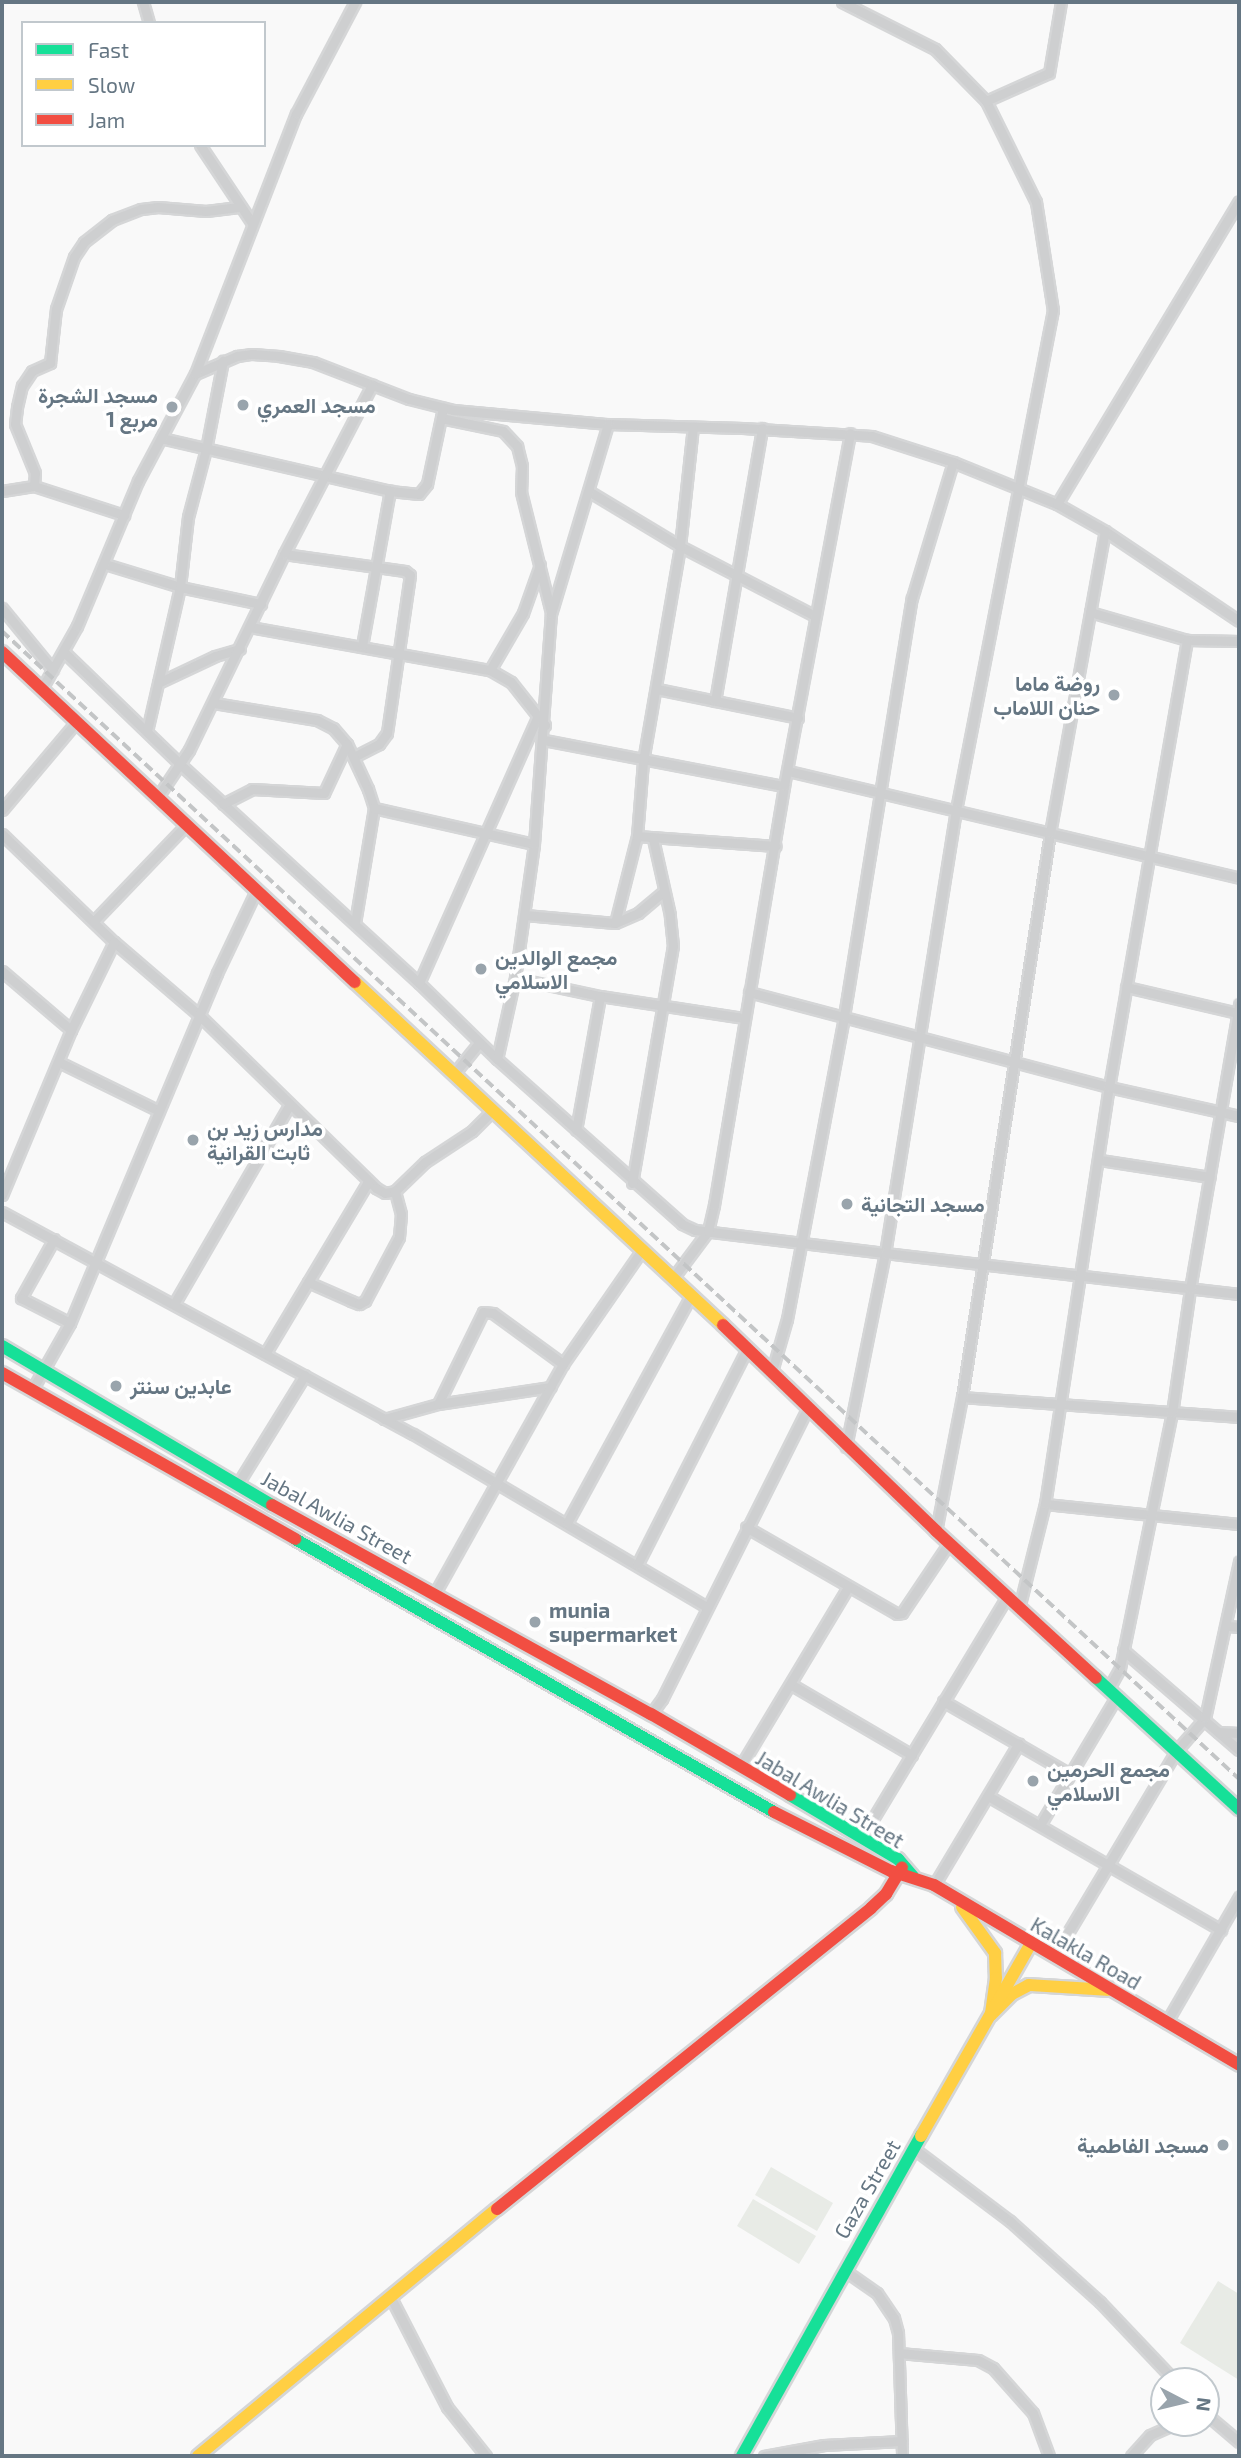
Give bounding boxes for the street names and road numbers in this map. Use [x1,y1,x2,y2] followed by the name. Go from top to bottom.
[257,1465,417,1569] street label: Jabal Awlia Street
[751,1745,909,1853] street label: Jabal Awlia Street
[1026,1911,1146,1995] street label: Kalakla Road
[829,2135,905,2243] street label: Gaza Street

